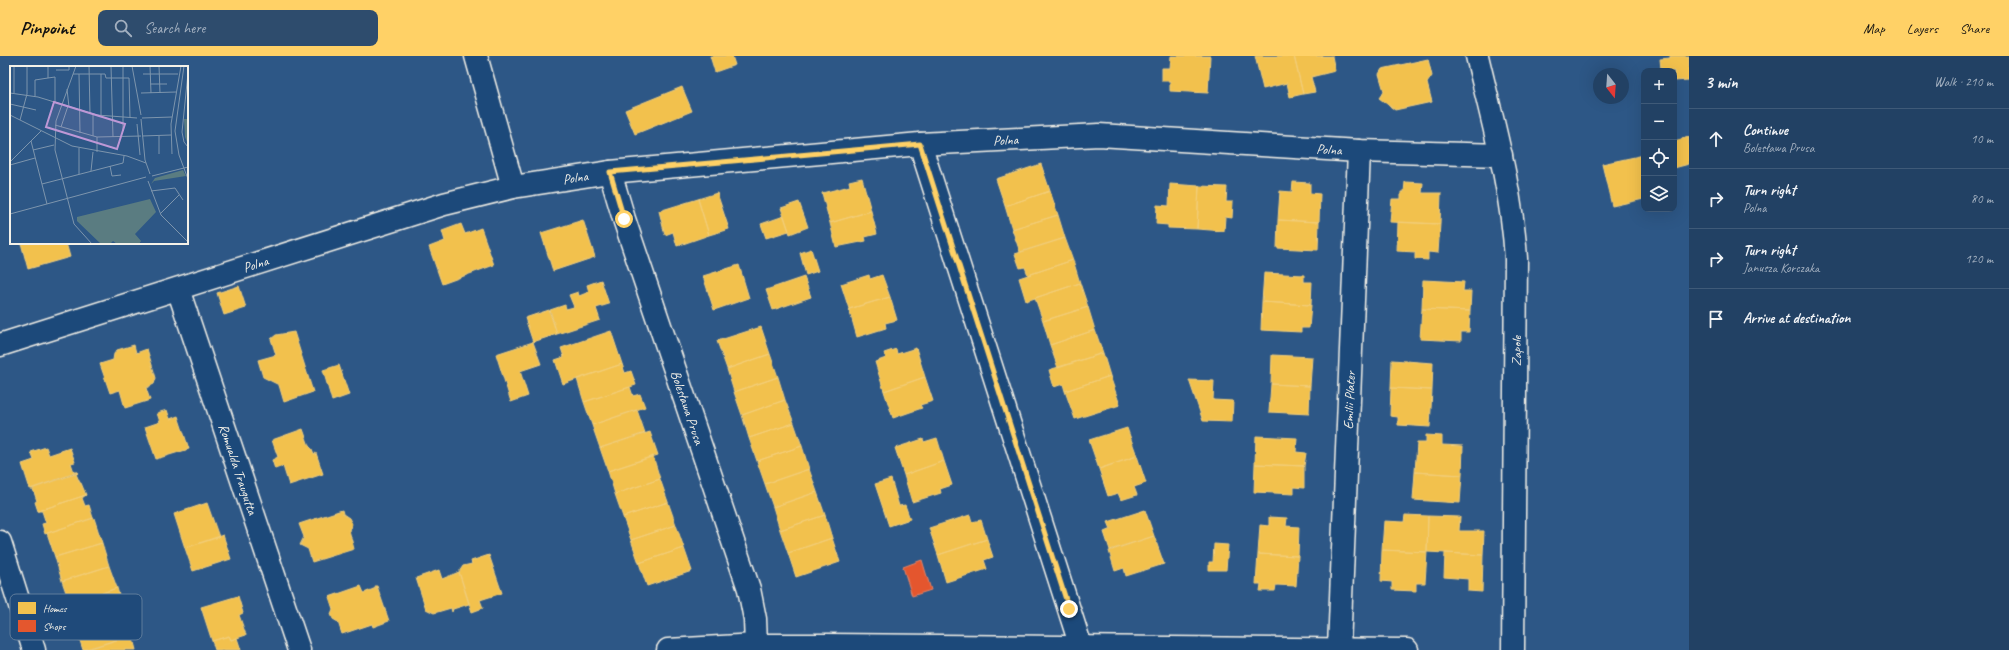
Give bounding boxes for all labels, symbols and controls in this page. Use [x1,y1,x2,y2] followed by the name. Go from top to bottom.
[98,10,378,46] search box
[20,16,74,40] text: Pinpoint
[112,17,134,39] icon: search
[144,19,205,38] text: Search here
[1863,20,1885,37] text: Map
[1907,20,1938,37] text: Layers
[1960,20,1989,37] text: Share
[10,66,188,244] inset map
[1593,68,1629,104] north arrow
[1641,68,1677,212] map controls
[1641,68,1677,104] button: +
[1705,72,1738,93] text: 3 min
[1934,74,1993,90] text: Walk · 210 m
[1641,104,1677,140] button: −
[1743,121,1788,140] text: Continue
[1705,128,1727,150] icon: ahead
[992,131,1020,149] street label: Polna
[1971,131,1993,147] text: 10 m
[1316,140,1344,159] street label: Polna
[1641,140,1677,176] button: locate
[1743,140,1814,156] text: Bolesława Prusa
[562,167,591,188] street label: Polna
[1641,176,1677,212] button: layers
[1743,181,1796,200] text: Turn right
[1705,188,1727,210] icon: right
[1971,191,1993,207] text: 80 m
[1743,200,1767,216] text: Polna
[615,210,633,228] route start
[1743,241,1796,260] text: Turn right
[1705,248,1727,270] icon: right
[1965,251,1993,267] text: 120 m
[241,252,271,276] street label: Polna
[1743,260,1819,276] text: Janusza Korczaka
[1705,308,1727,330] icon: arrive
[1743,309,1850,328] text: Arrive at destination
[1508,334,1525,366] street label: Zapole
[667,368,708,448] street label: Bolesława Prusa
[1339,370,1359,430] street label: Emilii Plater
[215,422,262,518] street label: Romualda Traugutta
[10,594,142,640] legend
[1060,600,1078,618] route end
[43,601,68,615] text: Homes
[43,619,67,633] text: Shops

